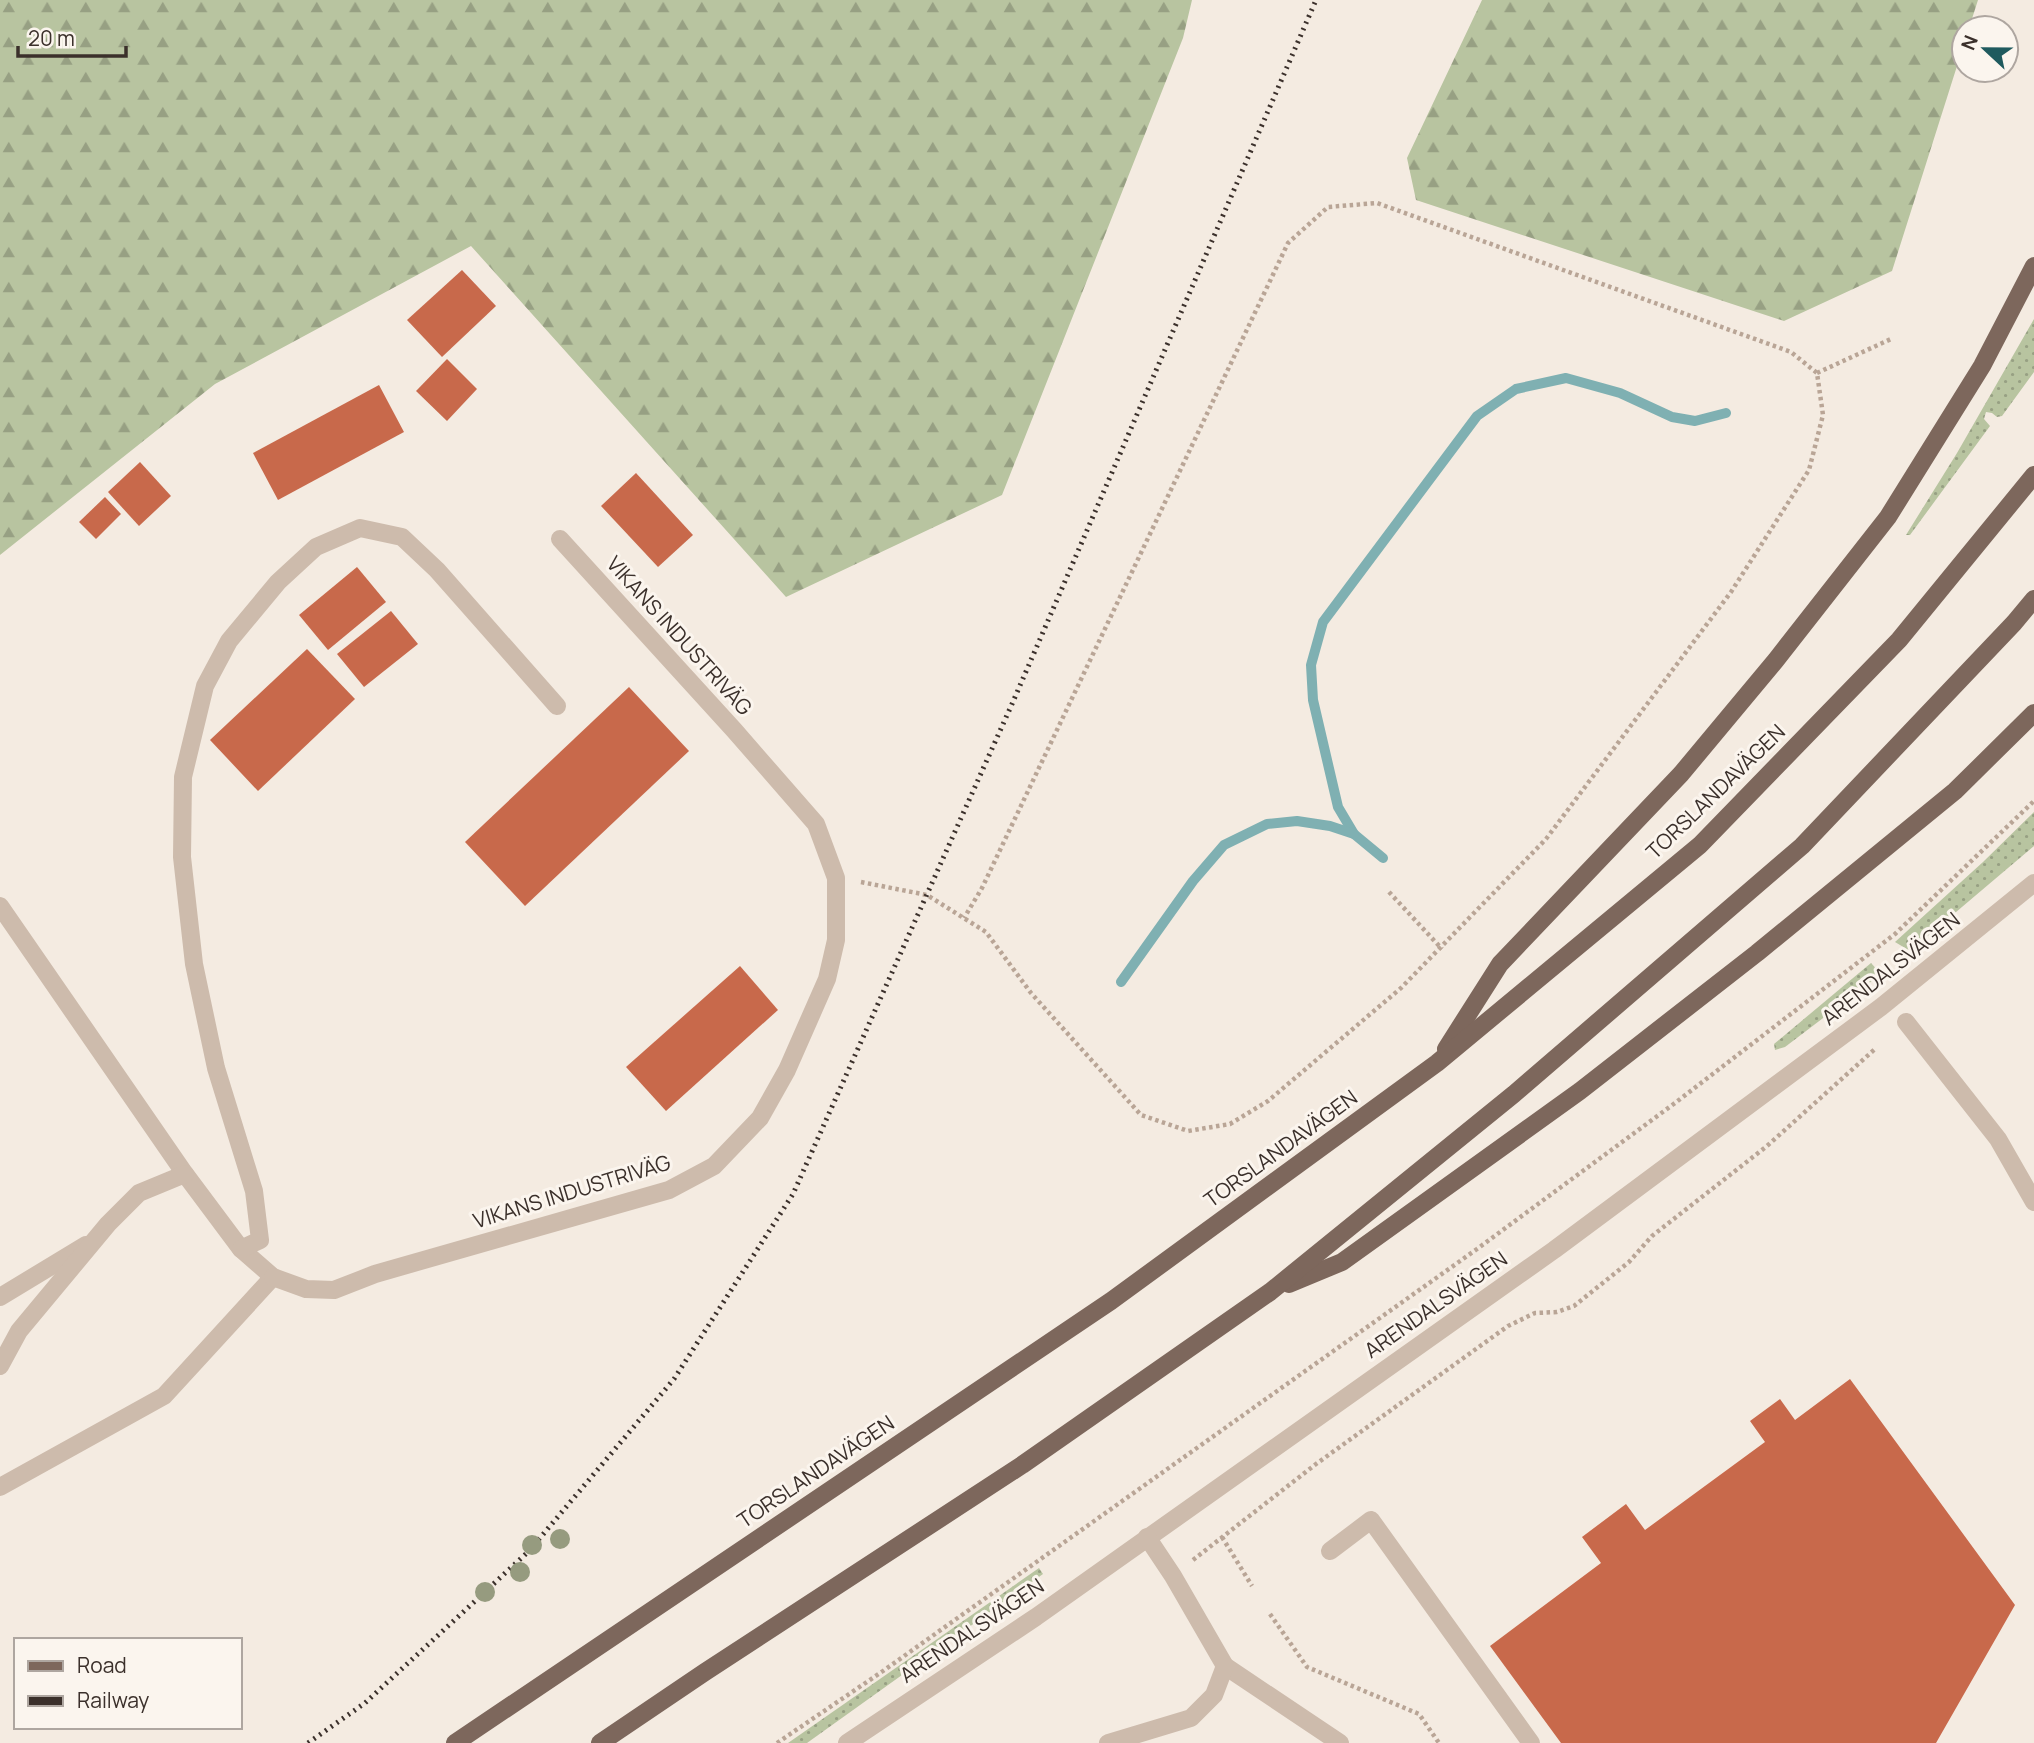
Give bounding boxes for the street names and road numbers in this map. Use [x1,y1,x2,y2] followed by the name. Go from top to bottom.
[601,550,759,721] street label: VIKANS INDUSTRIVÄG
[1640,718,1791,865] street label: TORSLANDAVÄGEN
[1815,905,1965,1031] street label: ARENDALSVÄGEN
[1198,1083,1363,1213] street label: TORSLANDAVÄGEN
[470,1148,674,1234] street label: VIKANS INDUSTRIVÄG
[1358,1244,1512,1364] street label: ARENDALSVÄGEN
[732,1408,899,1534] street label: TORSLANDAVÄGEN
[894,1571,1049,1689] street label: ARENDALSVÄGEN

